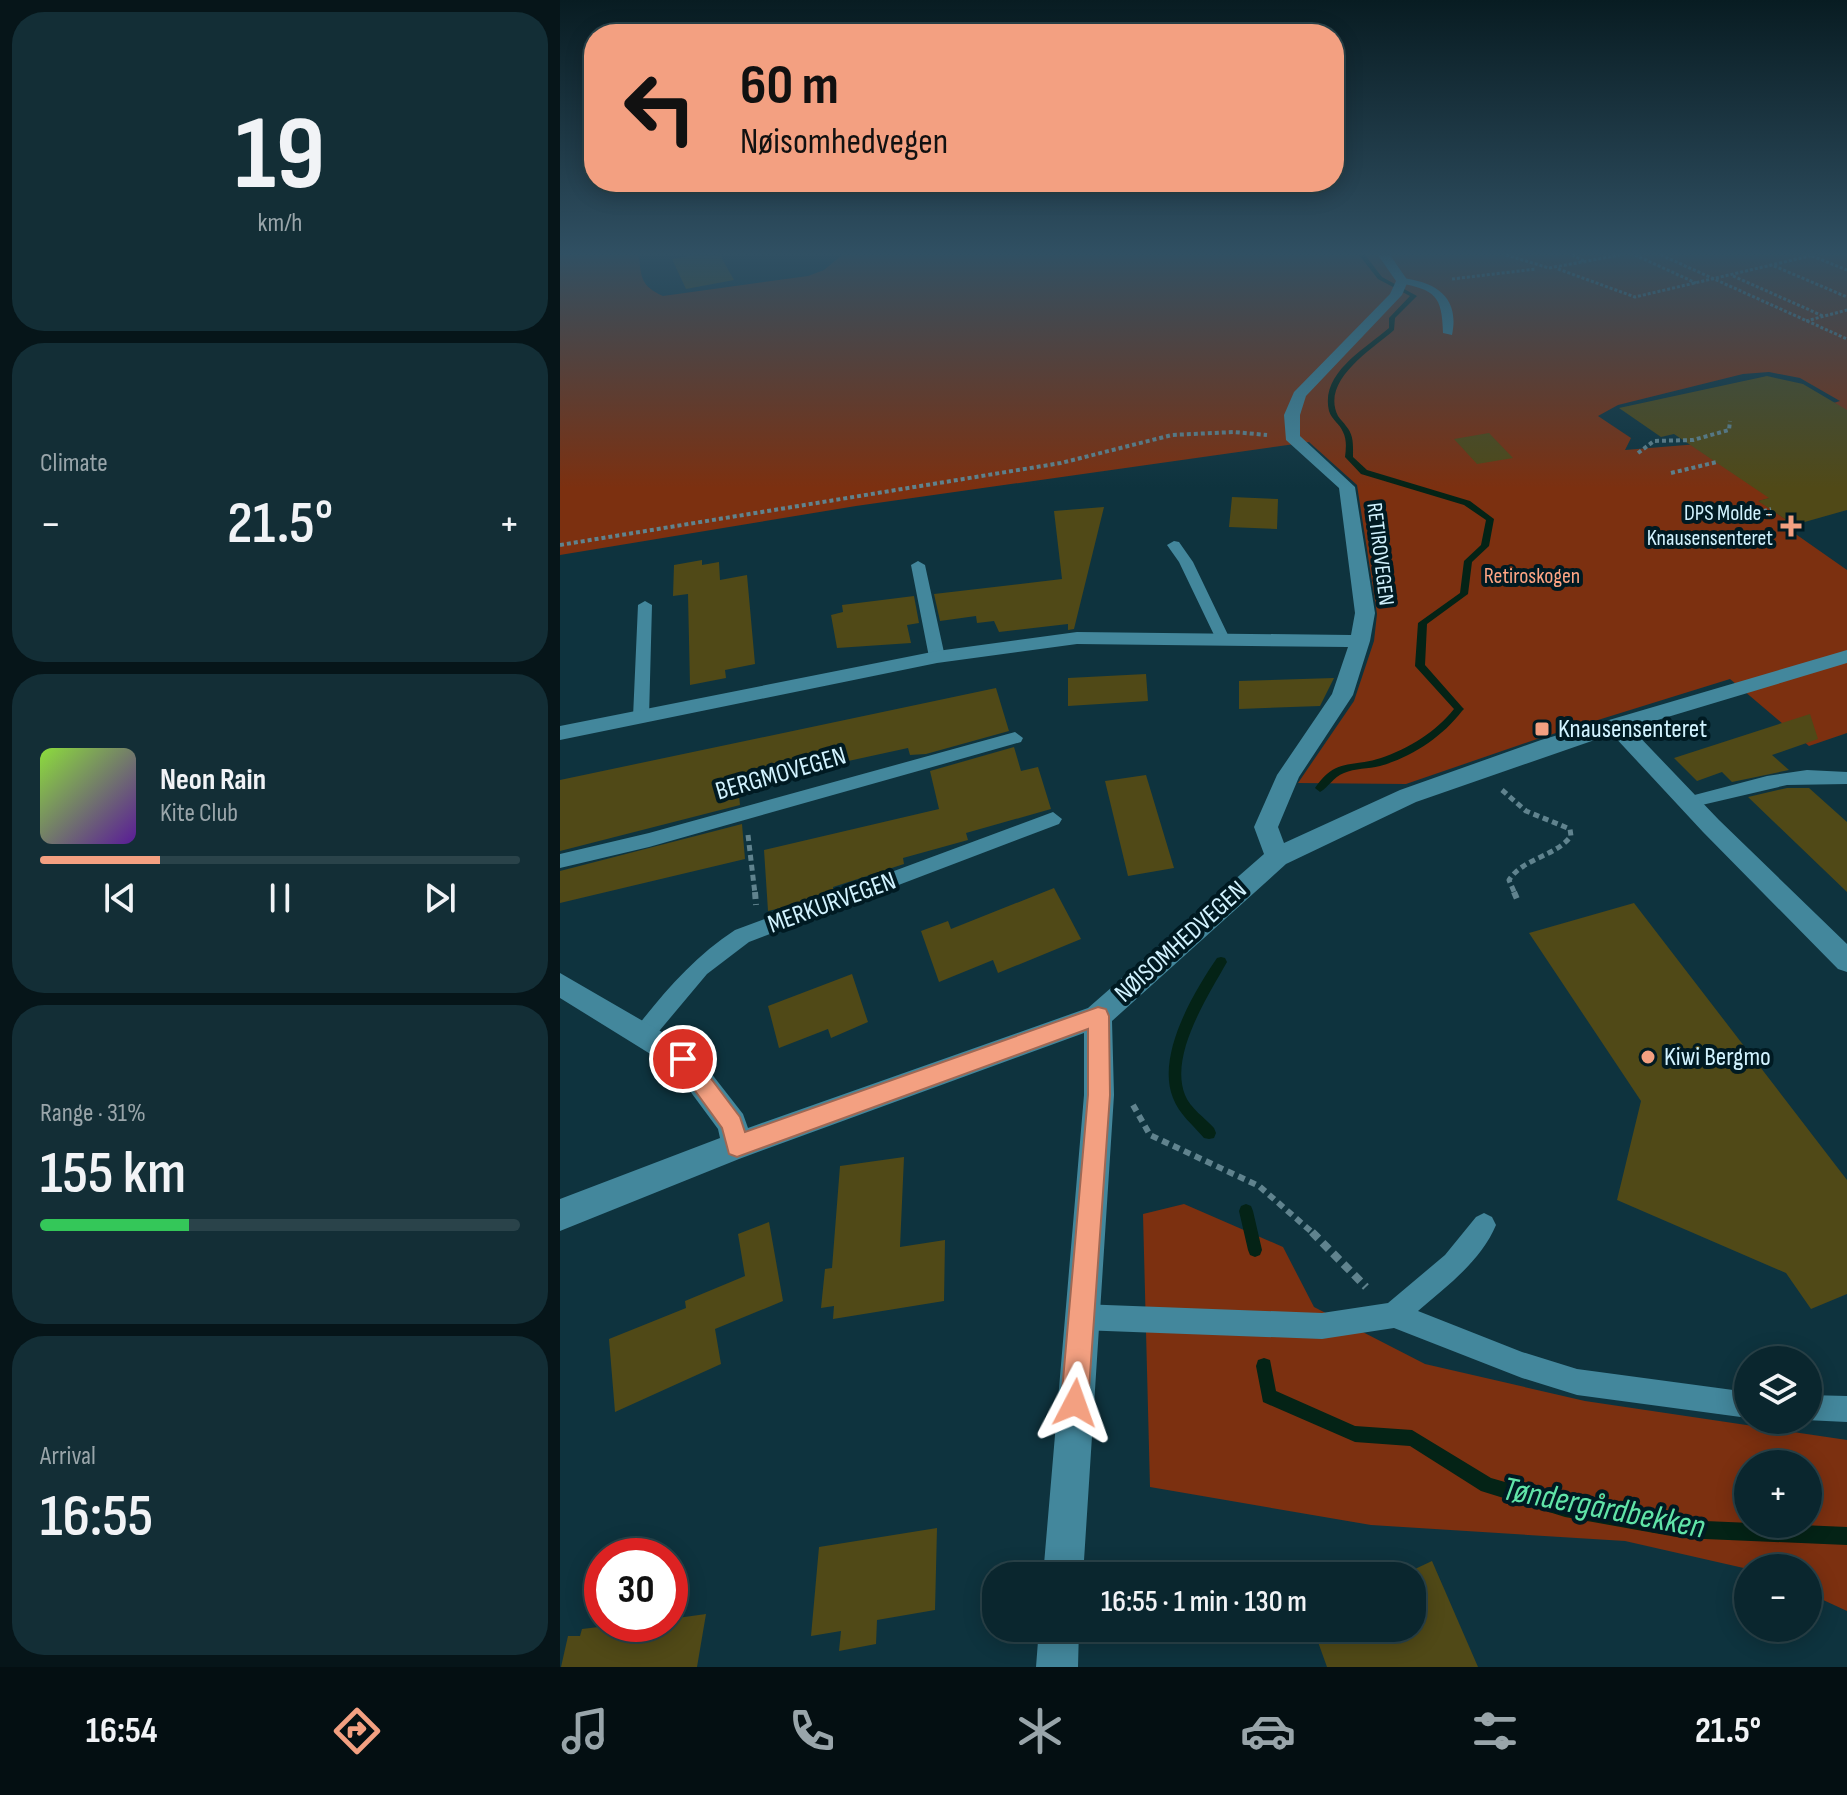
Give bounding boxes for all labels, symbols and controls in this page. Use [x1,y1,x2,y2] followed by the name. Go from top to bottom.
[740,53,839,120] text: 60 m
[608,56,712,160] icon: left
[235,93,325,218] text: 19
[740,121,948,164] text: Nøisomhedvegen
[258,208,302,239] text: km/h
[40,448,108,479] text: Climate
[227,488,333,560] text: 21.5°
[40,498,62,551] text: −
[498,498,520,551] text: +
[1647,500,1773,552] place label: DPS Molde - Knausensenteret
[1360,501,1400,607] street label: RETIROVEGEN
[1780,515,1802,537] marker: DPS Molde - Knausensenteret
[1484,563,1580,590] park label: Retiroskogen
[1558,714,1707,745] place label: Knausensenteret
[1533,720,1551,738] marker: Knausensenteret
[712,741,850,807] street label: BERGMOVEGEN
[160,762,266,798] text: Neon Rain
[160,798,238,829] text: Kite Club
[764,866,900,940] street label: MERKURVEGEN
[1109,875,1253,1009] street label: NØISOMHEDVEGEN
[98,876,142,920] icon: previous
[258,876,302,920] icon: pause
[418,876,462,920] icon: next
[649,1025,717,1093] pin
[661,1037,705,1081] icon: arrive
[1664,1042,1771,1073] place label: Kiwi Bergmo
[1639,1048,1657,1066] marker: Kiwi Bergmo
[40,1098,146,1129] text: Range · 31%
[40,1138,186,1210] text: 155 km
[1734,1346,1822,1642] map controls
[1734,1346,1822,1434] button: layers
[1033,1361,1117,1445] position arrow
[40,1441,96,1472] text: Arrival
[1734,1450,1822,1538] button: +
[1499,1468,1709,1548] water label: Tøndergårdbekken
[40,1481,153,1553] text: 16:55
[584,1538,688,1642] speed limit sign: 30
[1734,1554,1822,1642] button: −
[1101,1584,1307,1620] text: 16:55 · 1 min · 130 m
[329,1703,385,1759] icon: directions
[557,1703,613,1759] icon: music
[784,1703,840,1759] icon: phone
[1012,1703,1068,1759] icon: climate
[1240,1703,1296,1759] icon: car
[1467,1703,1523,1759] icon: filters
[86,1710,158,1753] text: 16:54
[1695,1710,1761,1753] text: 21.5°

